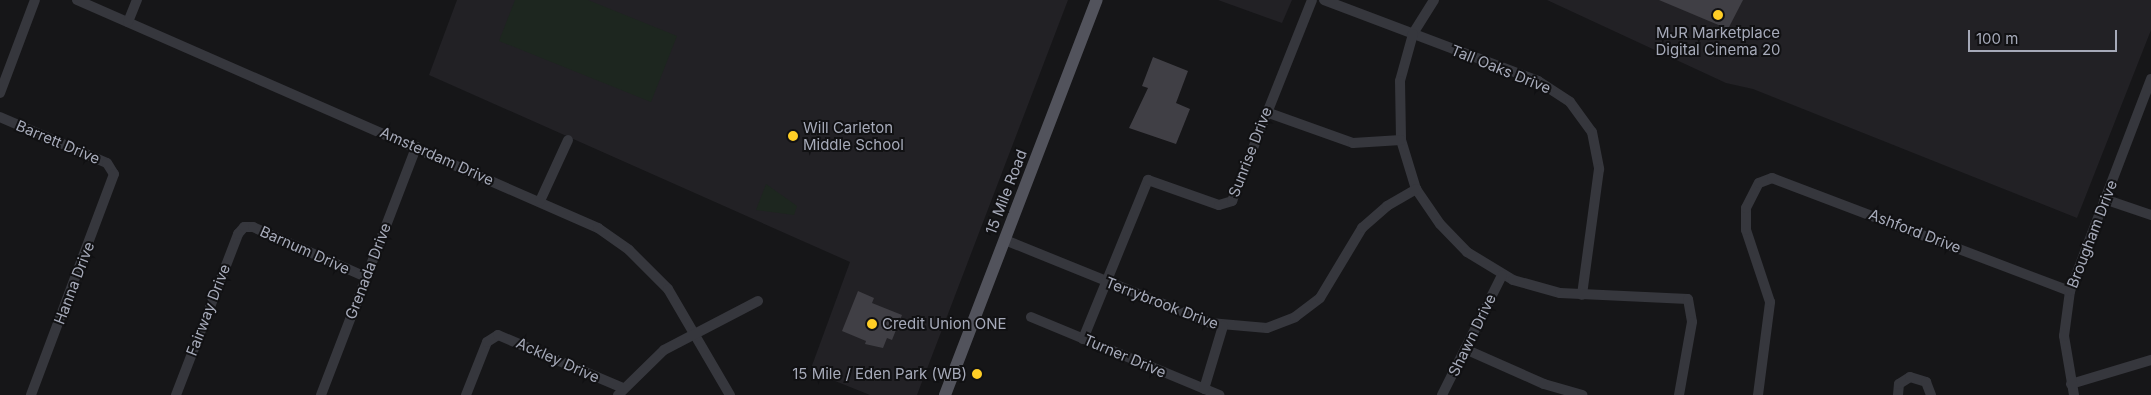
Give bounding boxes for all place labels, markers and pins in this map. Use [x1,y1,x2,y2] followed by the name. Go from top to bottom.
[1712,9,1724,21] marker: MJR Marketplace Digital Cinema 20
[1655,23,1781,58] place label: MJR Marketplace Digital Cinema 20
[803,118,904,153] place label: Will Carleton Middle School
[787,130,799,142] marker: Will Carleton Middle School
[882,315,1007,333] place label: Credit Union ONE
[866,318,878,330] marker: Credit Union ONE
[792,365,967,383] place label: 15 Mile / Eden Park (WB)
[971,368,983,380] marker: 15 Mile / Eden Park (WB)

